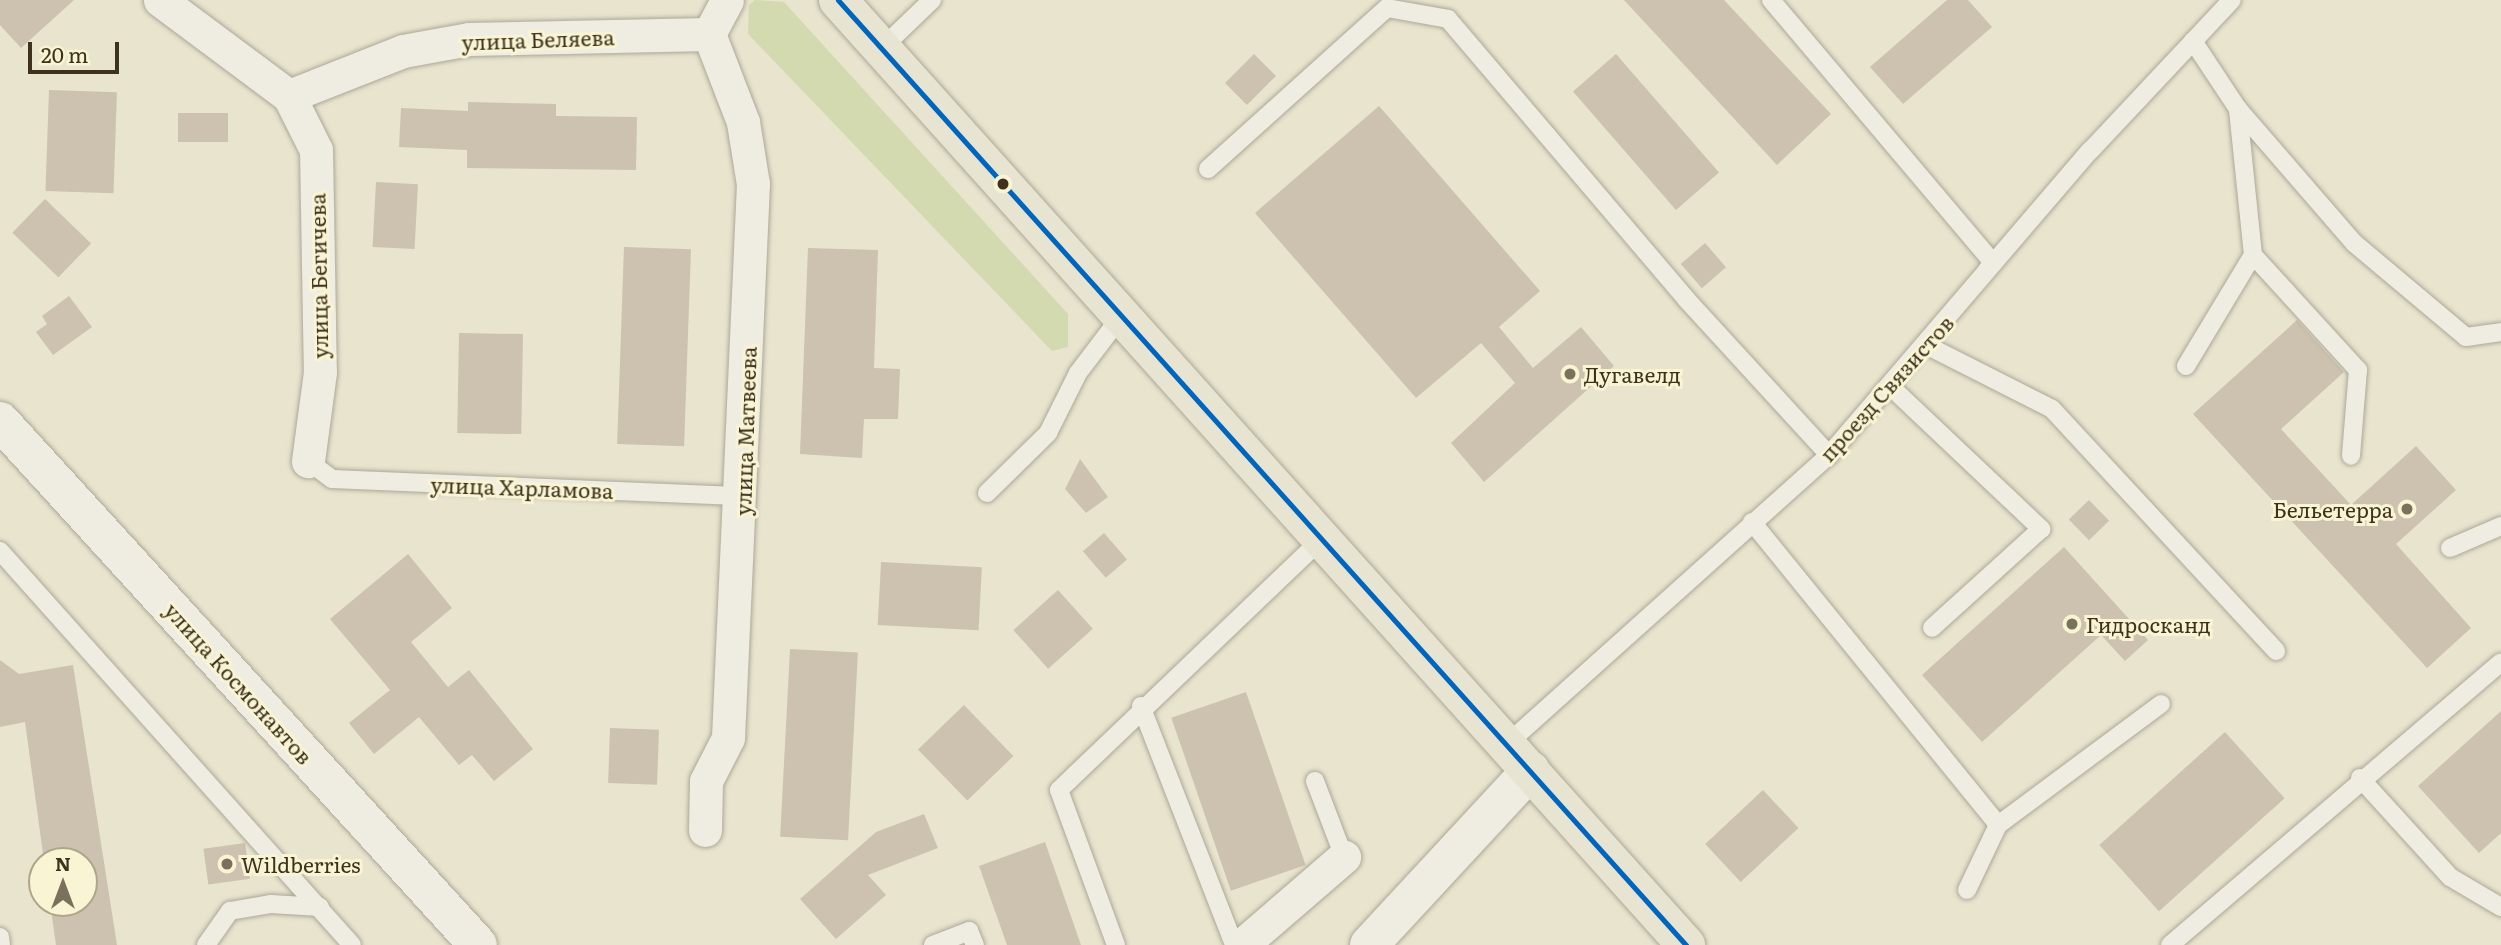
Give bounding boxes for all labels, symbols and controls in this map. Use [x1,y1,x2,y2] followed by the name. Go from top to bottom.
[461,24,615,54] street label: улица Беляева
[32,28,122,72] scale bar
[41,38,88,69] text: 20 m
[996,177,1010,191] unlabelled marker
[304,193,332,359] street label: улица Бегичева
[1814,310,1958,466] street label: проезд Связистов
[729,346,761,516] street label: улица Матвеева
[1584,361,1681,387] place label: Дугавелд
[1562,366,1578,382] marker: Дугавелд
[430,471,614,503] street label: улица Харламова
[2273,496,2393,522] place label: Бельетерра
[2399,501,2415,517] marker: Бельетерра
[160,597,318,769] street label: улица Космонавтов
[2086,611,2211,637] place label: Гидросканд
[2064,616,2080,632] marker: Гидросканд
[28,847,98,917] north arrow
[55,849,71,877] text: N
[241,851,361,877] place label: Wildberries
[219,856,235,872] marker: Wildberries

